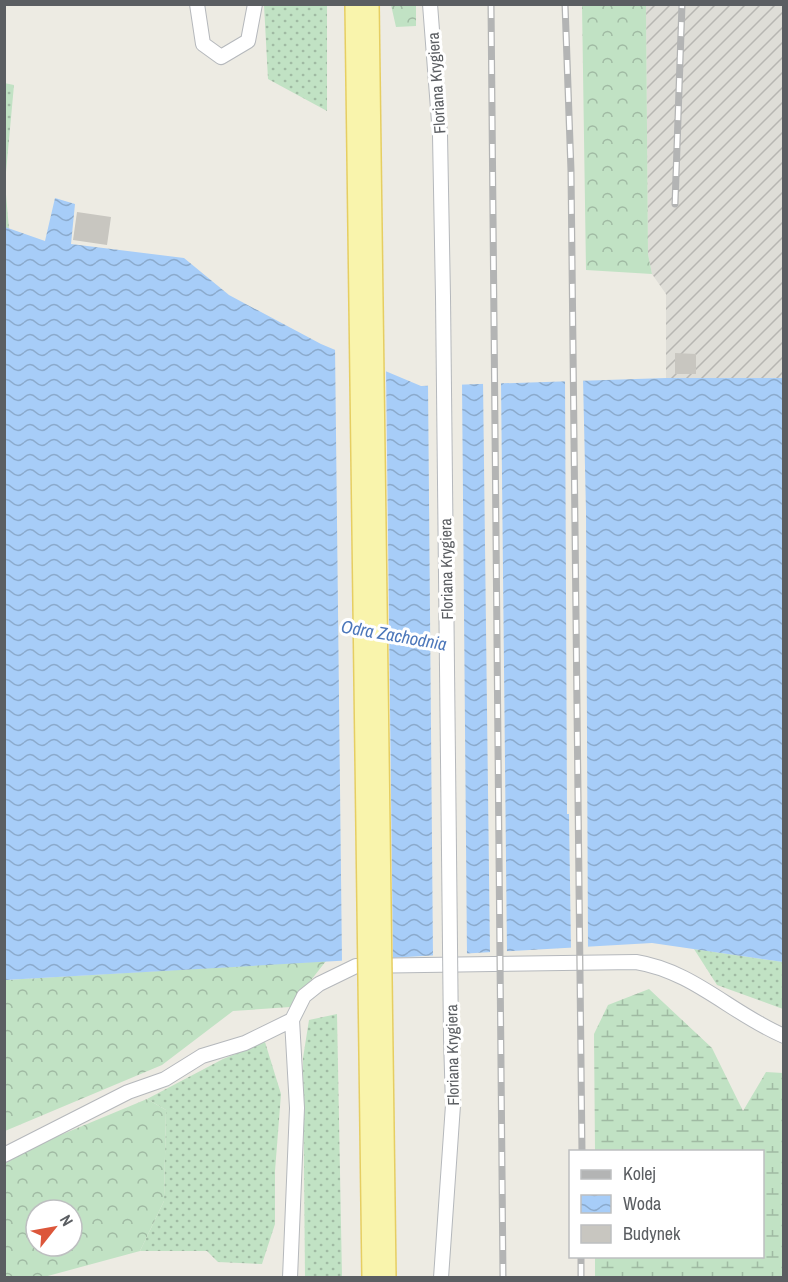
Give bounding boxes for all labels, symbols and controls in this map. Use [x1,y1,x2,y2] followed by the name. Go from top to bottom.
[421,31,451,134] street label: Floriana Krygiera
[434,517,458,620] street label: Floriana Krygiera
[339,613,449,657] water label: Odra Zachodnia
[440,1003,464,1106] street label: Floriana Krygiera
[569,1150,764,1258] legend
[623,1161,656,1186] text: Kolej
[623,1191,661,1216] text: Woda
[24,1198,84,1258] north arrow
[55,1211,79,1230] text: N
[623,1221,681,1246] text: Budynek

